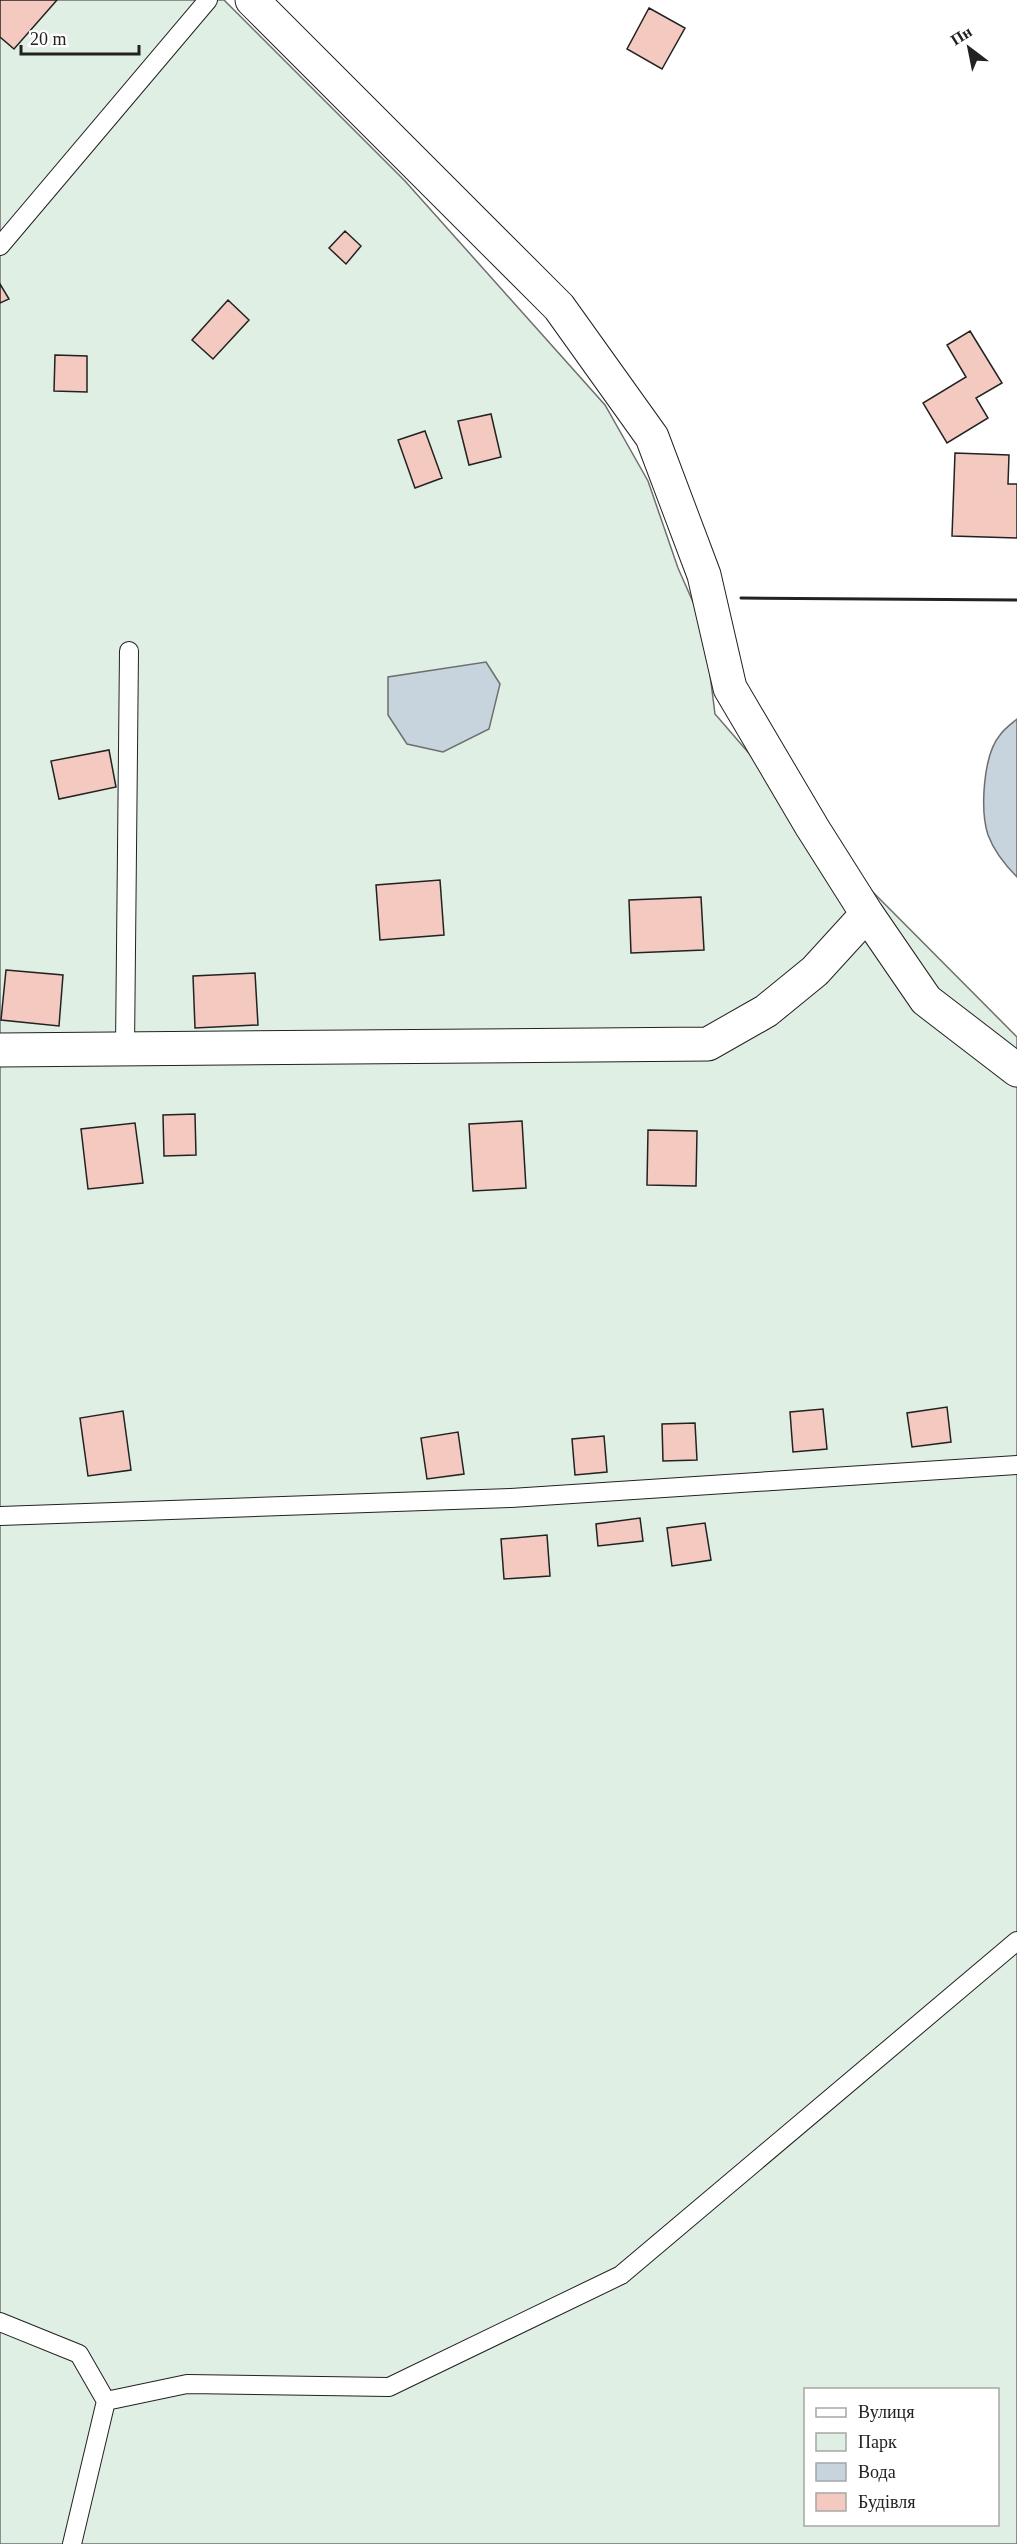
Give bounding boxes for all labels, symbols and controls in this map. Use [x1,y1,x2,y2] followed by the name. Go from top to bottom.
[21,18,140,56] scale bar
[939,18,999,78] north arrow
[948,23,975,49] text: Пн
[30,29,67,49] text: 20 m
[804,2388,999,2526] legend
[858,2402,915,2422] text: Вулиця
[858,2432,897,2452] text: Парк
[858,2462,896,2482] text: Вода
[858,2492,915,2512] text: Будівля

